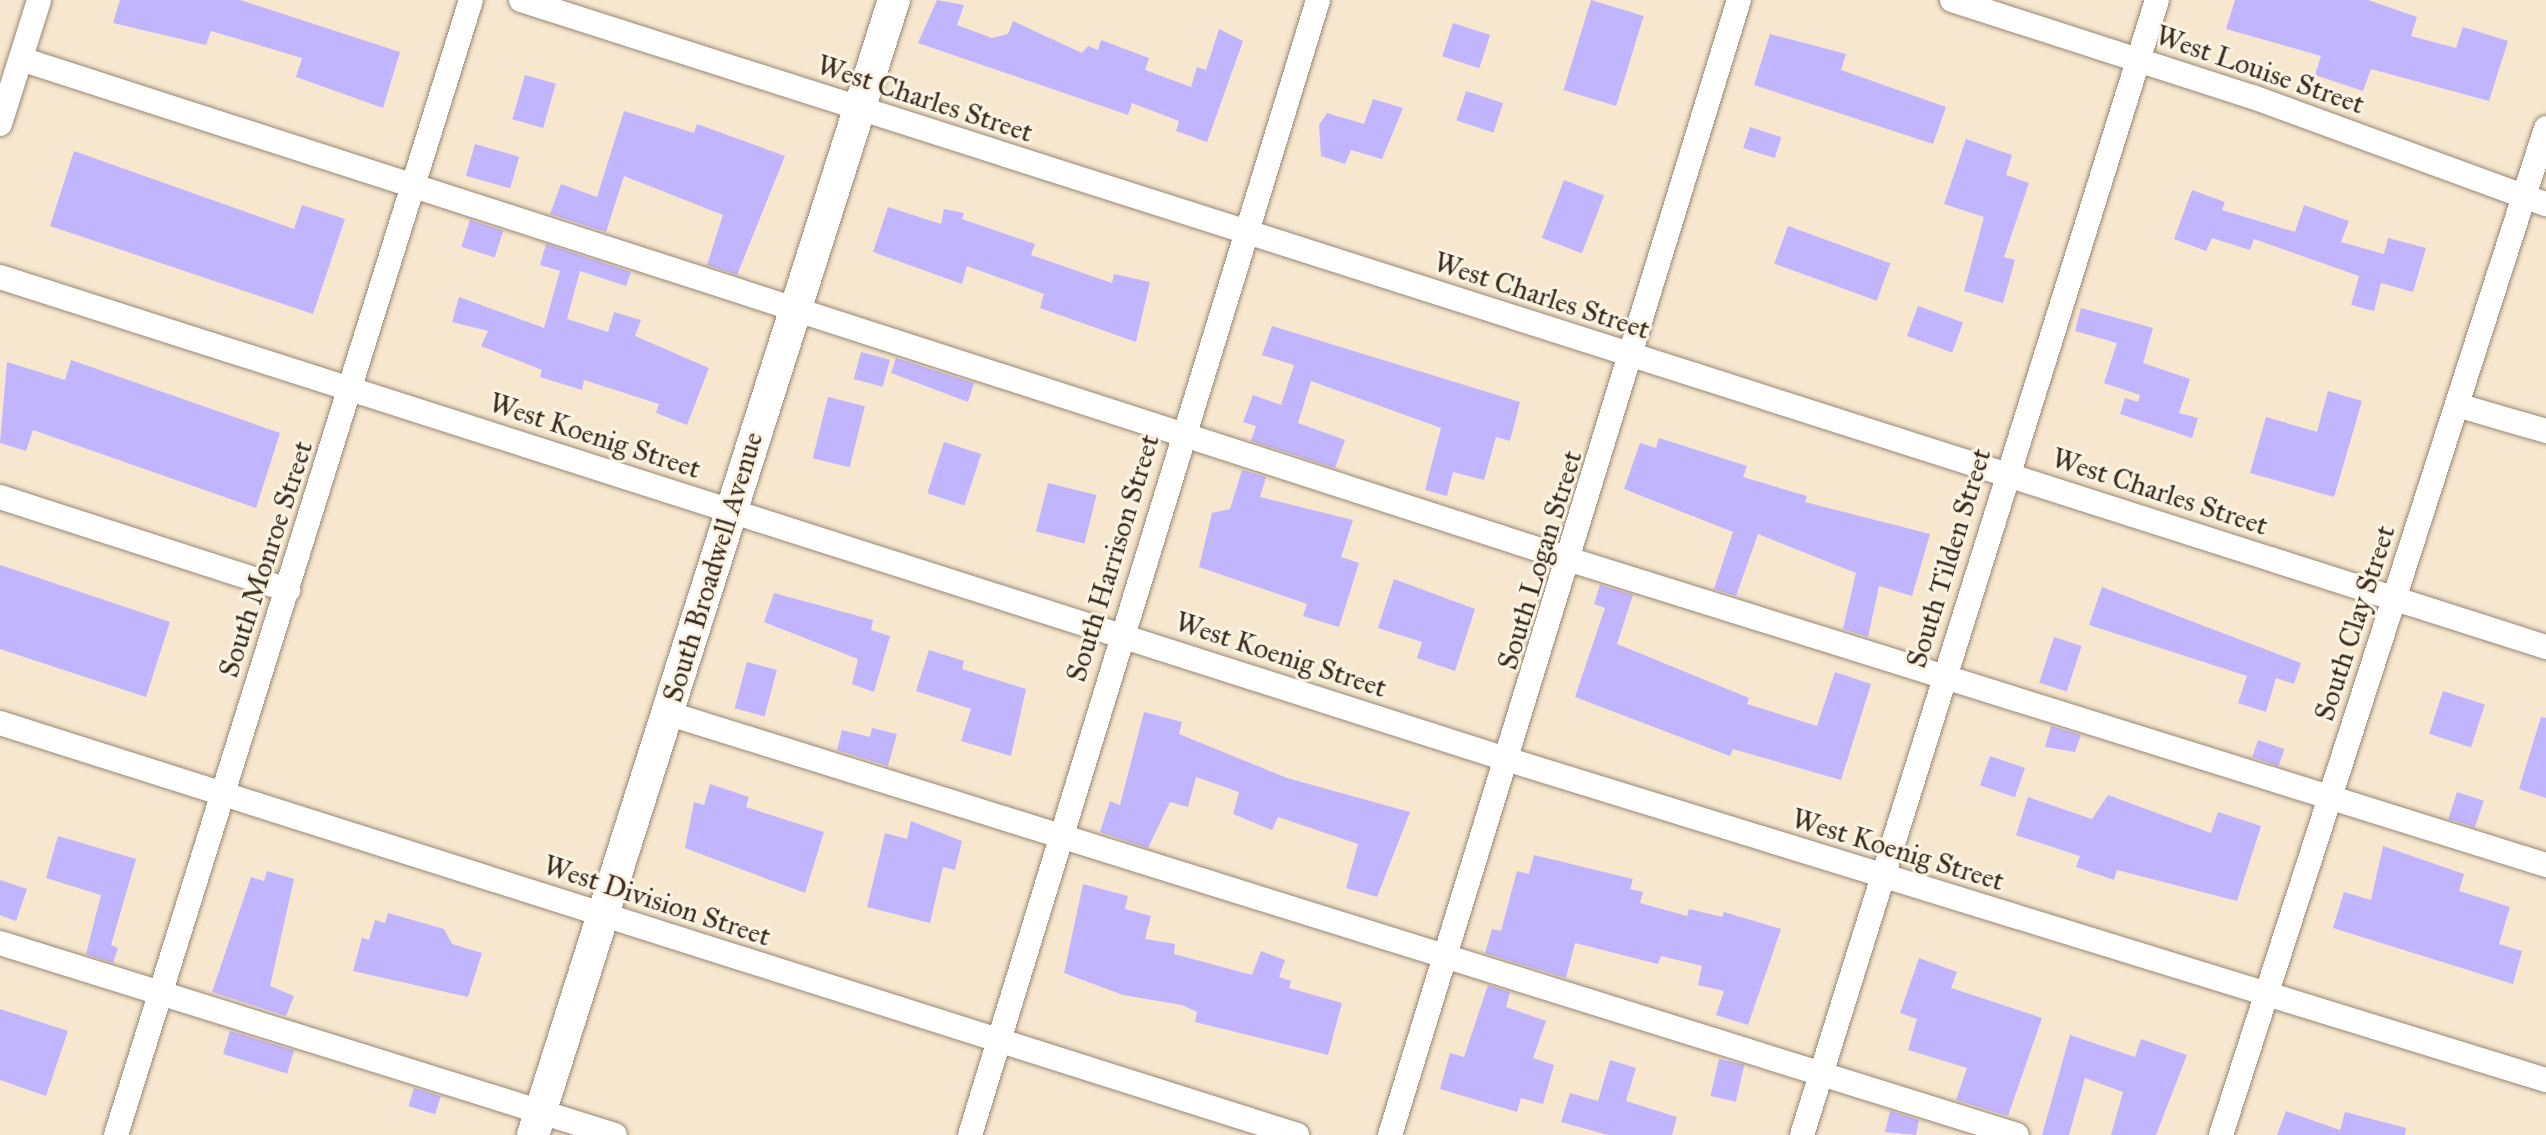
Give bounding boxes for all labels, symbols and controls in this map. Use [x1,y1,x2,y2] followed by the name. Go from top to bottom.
[2151,19,2369,121] street label: West Louise Street
[813,48,1037,150] street label: West Charles Street
[1430,245,1654,347] street label: West Charles Street
[485,386,705,486] street label: West Koenig Street
[656,428,770,706] street label: South Broadwell Avenue
[1059,430,1167,686] street label: South Harrison Street
[212,436,320,682] street label: South Monroe Street
[2048,441,2272,543] street label: West Charles Street
[1900,444,1998,672] street label: South Tilden Street
[1491,446,1589,674] street label: South Logan Street
[2308,521,2402,725] street label: South Clay Street
[1171,605,1391,705] street label: West Koenig Street
[1788,802,2008,898] street label: West Koenig Street
[539,848,775,954] street label: West Division Street

